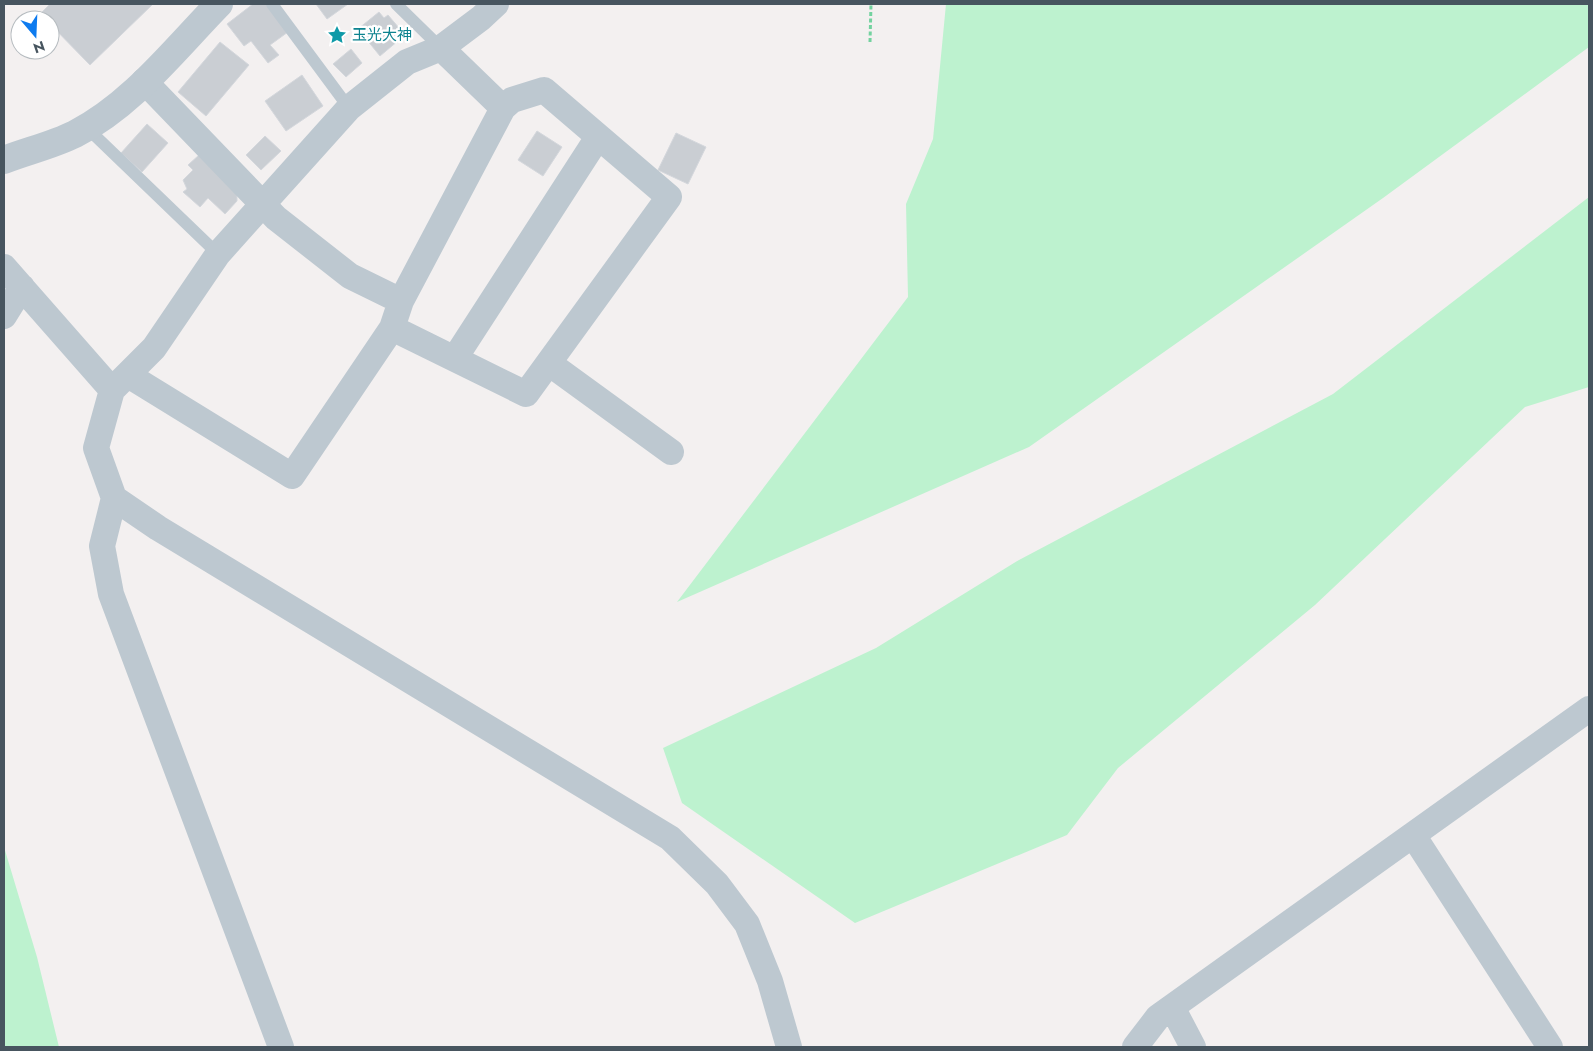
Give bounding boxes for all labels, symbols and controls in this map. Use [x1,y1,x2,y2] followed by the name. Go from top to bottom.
[10,10,60,60] north arrow
[326,24,348,46] place icon: 玉光大神
[352,24,412,46] place label: 玉光大神
[31,36,48,59] text: N

